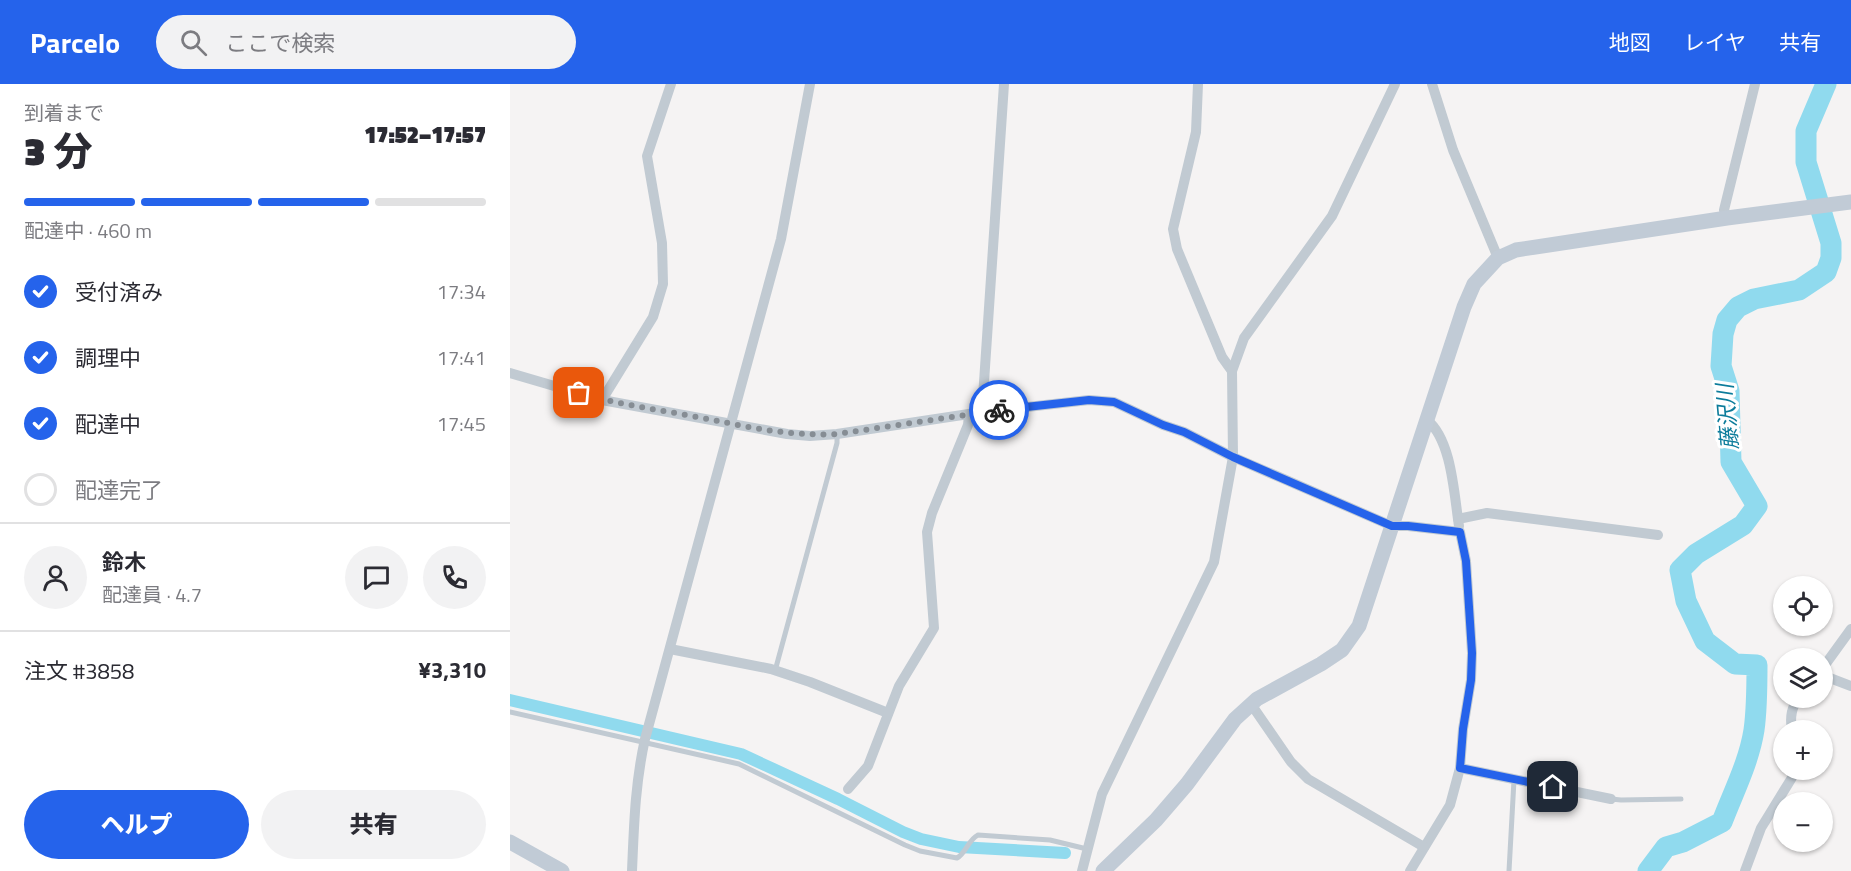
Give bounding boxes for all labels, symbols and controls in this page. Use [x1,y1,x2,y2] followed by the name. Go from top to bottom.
[156,15,576,69] search box
[30,21,120,64] text: Parcelo
[177,26,210,59] icon: search
[225,26,335,60] text: ここで検索
[1609,26,1651,58] text: 地図
[1684,26,1746,58] text: レイヤ
[1779,26,1821,58] text: 共有
[24,97,104,128] text: 到着まで
[364,118,486,152] text: 17:52–17:57
[24,121,93,180] text: 3 分
[24,215,152,246] text: 配達中 · 460 m
[24,275,57,308] icon: check
[75,275,163,309] text: 受付済み
[437,276,486,307] text: 17:34
[24,341,57,374] icon: check
[75,341,141,375] text: 調理中
[437,342,486,373] text: 17:41
[553,367,604,418] pin
[562,376,595,409] icon: bag
[969,380,1029,440] courier
[1707,381,1747,451] water label: 藤沢川
[983,394,1016,427] icon: bike
[24,407,57,440] icon: check
[75,407,141,441] text: 配達中
[437,408,486,439] text: 17:45
[75,473,163,507] text: 配達完了
[102,545,146,579] text: 鈴木
[24,546,87,609] button: person
[345,546,408,609] button: chat
[423,546,486,609] button: phone
[1773,576,1833,852] map controls
[1773,576,1833,636] button: locate
[102,579,202,610] text: 配達員 · 4.7
[1773,648,1833,708] button: layers
[419,653,486,687] text: ¥3,310
[24,654,134,688] text: 注文 #3858
[1773,720,1833,780] button: +
[1527,761,1578,812] pin
[1536,770,1569,803] icon: home
[24,790,249,859] button: ヘルプ
[261,790,486,859] button: 共有
[1773,792,1833,852] button: −

